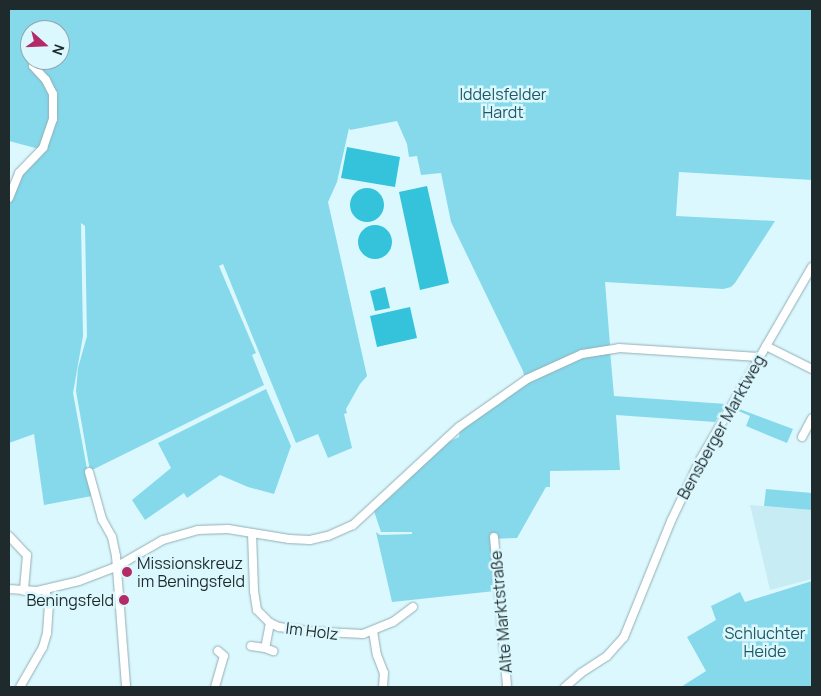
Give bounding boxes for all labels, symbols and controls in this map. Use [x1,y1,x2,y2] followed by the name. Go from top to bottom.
[20,20,70,70] north arrow
[48,42,69,58] text: N
[459,84,547,122] park label: Iddelsfelder Hardt
[673,351,769,503] street label: Bensberger Marktweg
[486,550,516,674] street label: Alte Marktstraße
[137,553,245,591] place label: Missionskreuz im Beningsfeld
[121,566,133,578] marker: Missionskreuz im Beningsfeld
[27,590,114,610] place label: Beningsfeld
[118,594,130,606] marker: Beningsfeld
[284,618,340,644] street label: Im Holz
[724,623,806,661] park label: Schluchter Heide

